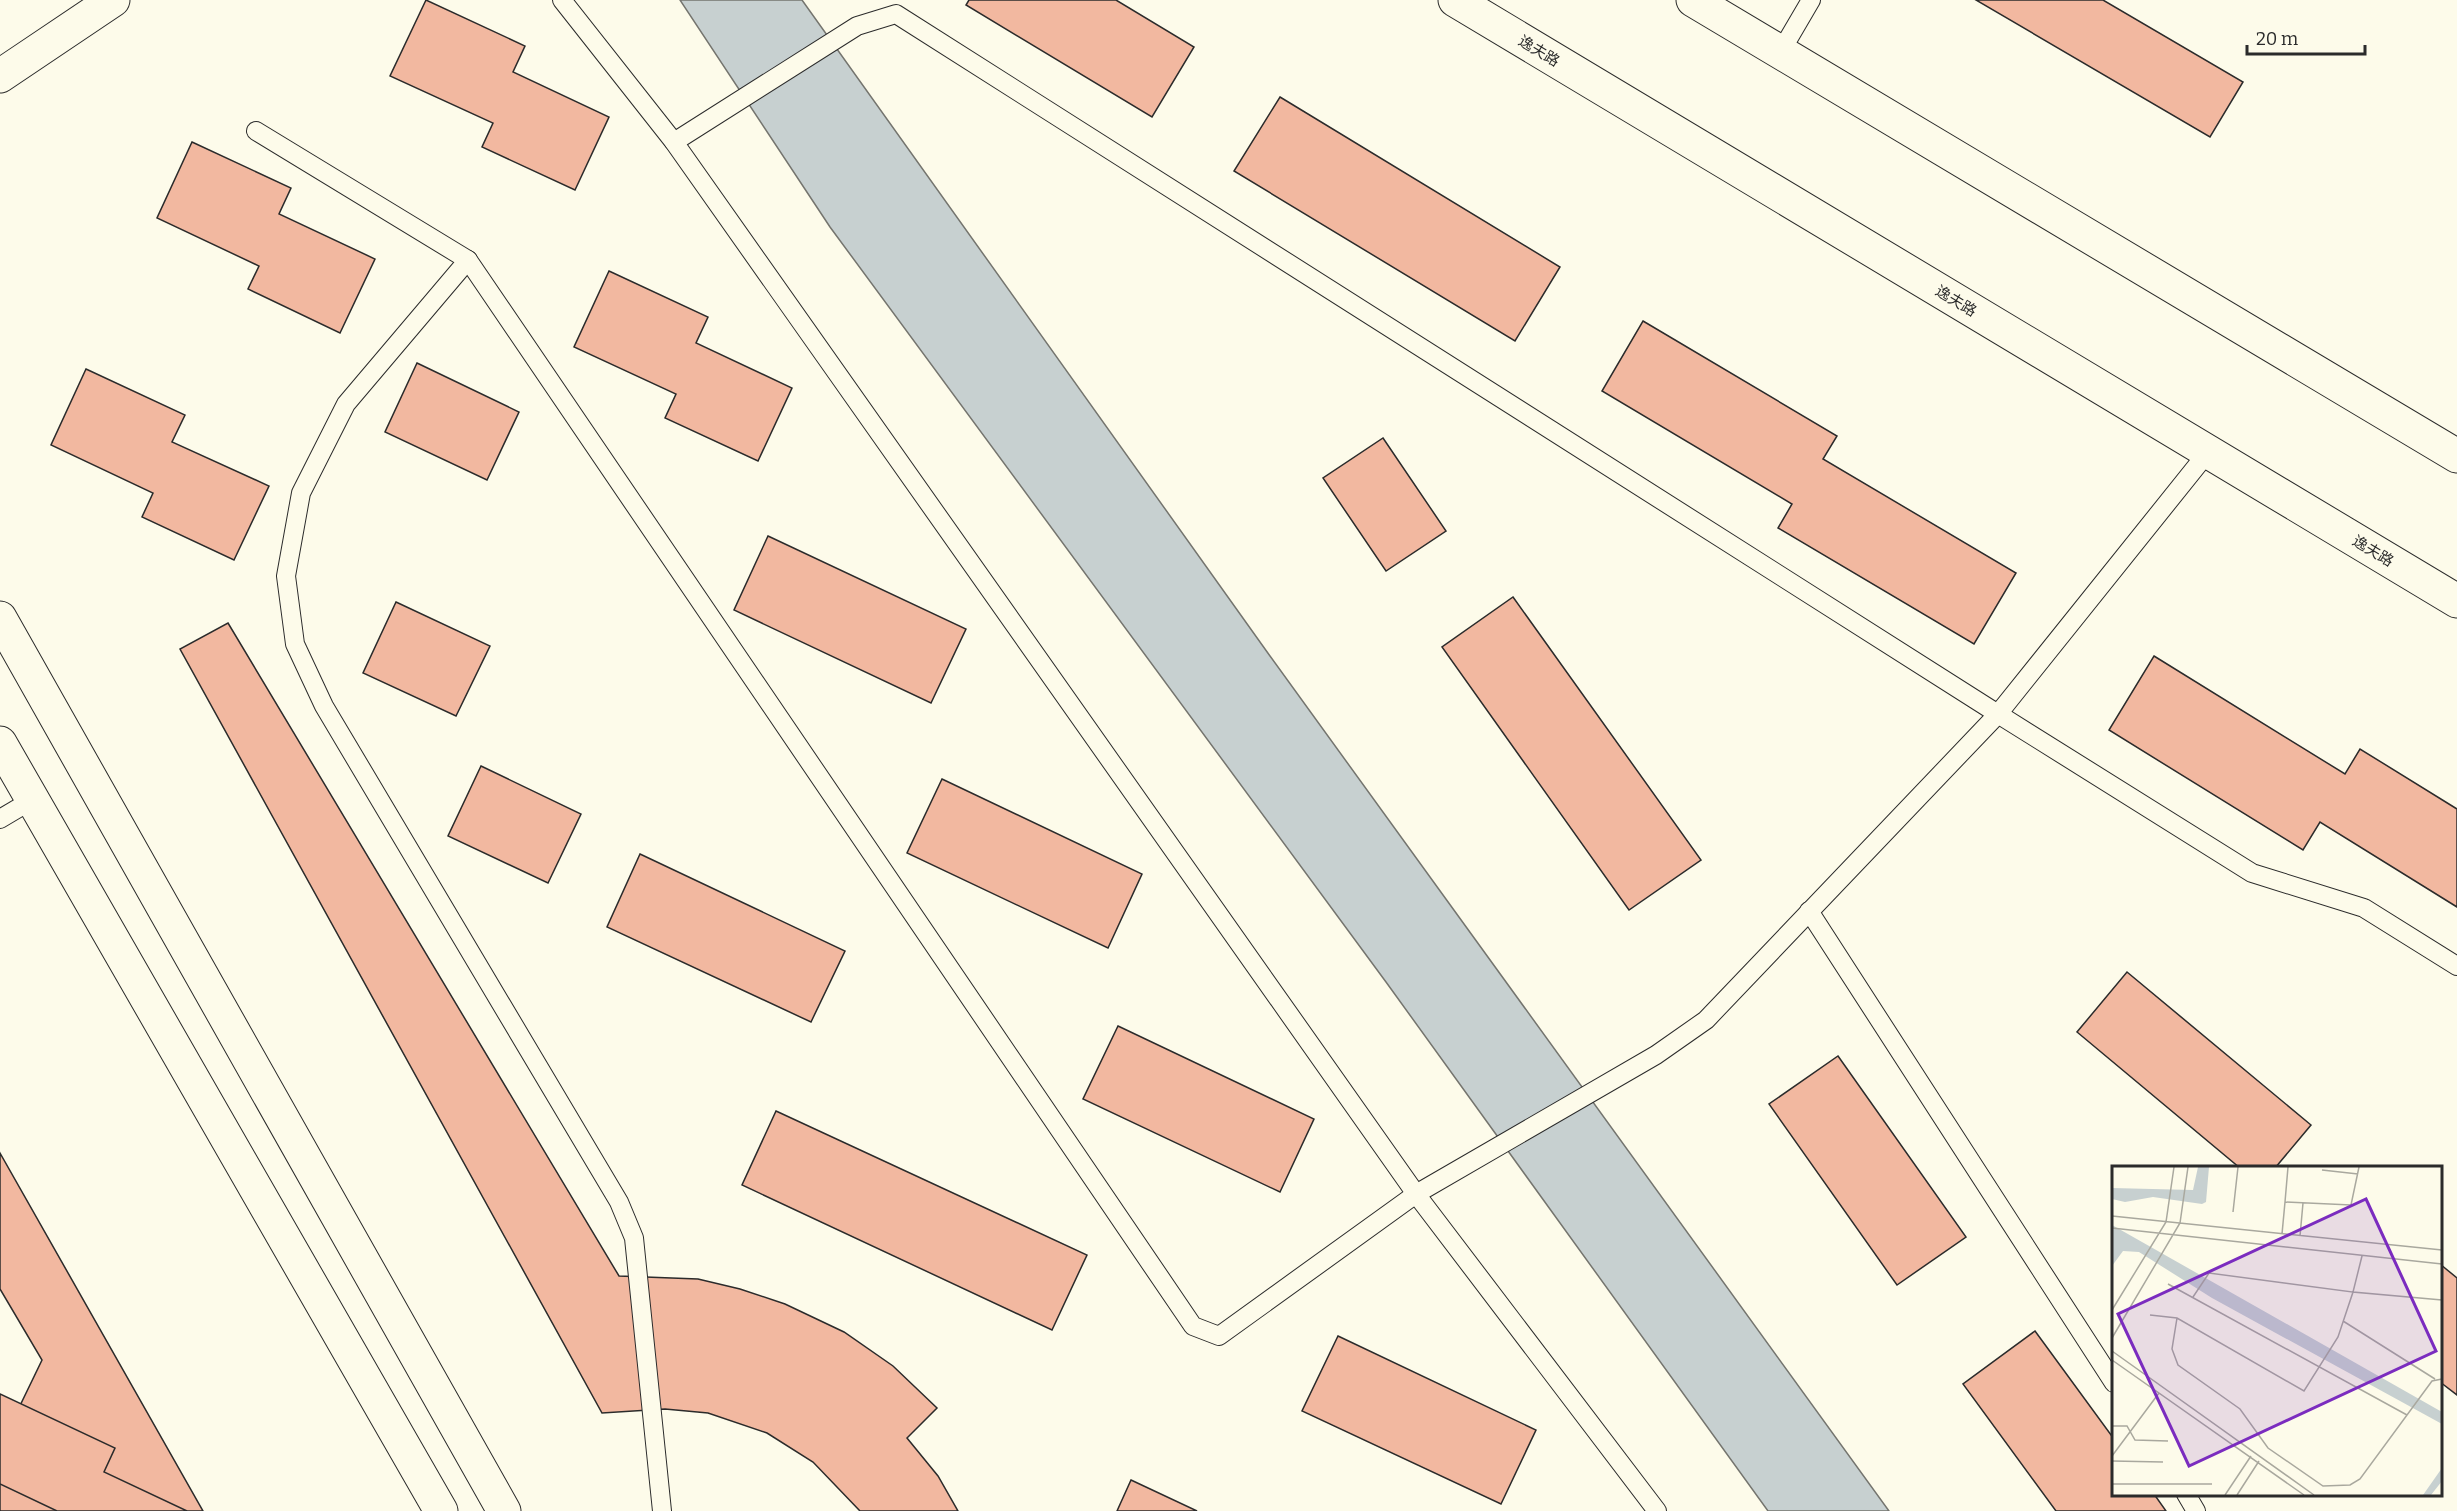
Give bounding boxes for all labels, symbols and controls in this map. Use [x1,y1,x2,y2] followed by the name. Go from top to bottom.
[2247,18,2366,56] scale bar
[2256,28,2298,50] text: 20 m
[1515,32,1563,70] street label: 逸夫路
[1932,282,1980,320] street label: 逸夫路
[2349,532,2397,570] street label: 逸夫路
[2112,1166,2442,1496] inset map

